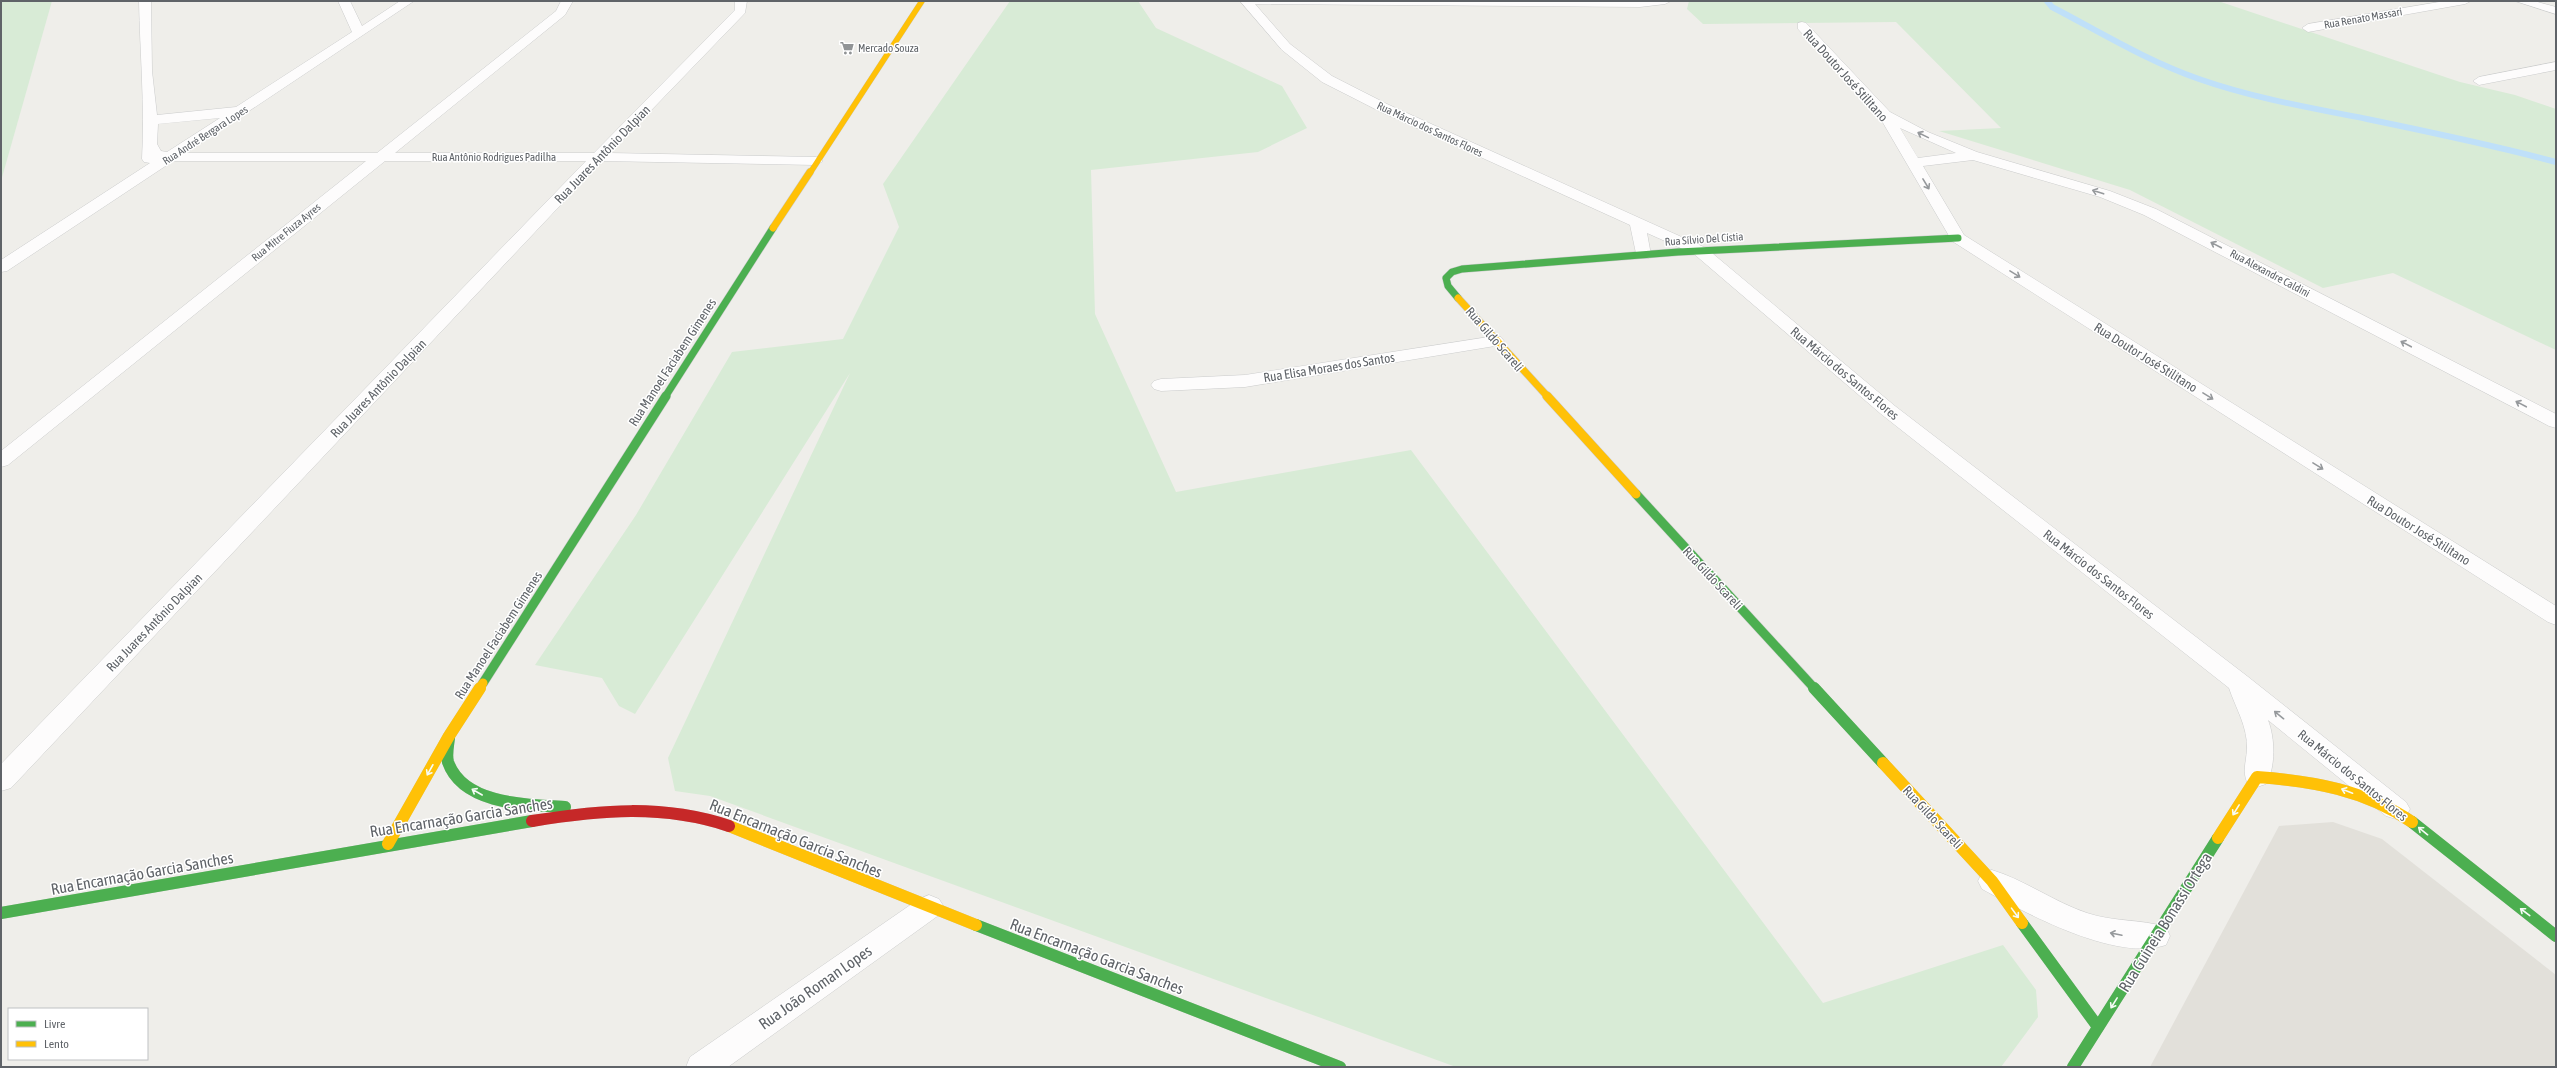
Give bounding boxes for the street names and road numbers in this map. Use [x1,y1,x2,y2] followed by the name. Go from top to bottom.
[2323,5,2403,31] street label: Rua Renato Massari
[1800,26,1891,125] street label: Rua Doutor José Stilitano
[1375,99,1485,159] street label: Rua Márcio dos Santos Flores
[551,102,653,207] street label: Rua Juares Antônio Dalpian
[160,103,250,167] street label: Rua André Bergara Lopes
[432,151,556,163] street label: Rua Antônio Rodrigues Padilha
[249,200,323,263] street label: Rua Mitre Fiuza Ayres
[1664,230,1744,248] street label: Rua Sílvio Del Cístia
[2228,247,2312,299] street label: Rua Alexandre Caldini
[626,295,719,429] street label: Rua Manoel Faciabem Gimenes
[1463,304,1527,375] street label: Rua Gildo Scareli
[2091,320,2200,395] street label: Rua Doutor José Stilitano
[1788,324,1902,423] street label: Rua Márcio dos Santos Flores
[327,336,429,441] street label: Rua Juares Antônio Dalpian
[1262,350,1396,385] street label: Rua Elisa Moraes dos Santos
[2364,493,2473,568] street label: Rua Doutor José Stilitano
[2040,526,2157,623] street label: Rua Márcio dos Santos Flores
[1680,544,1746,613] street label: Rua Gildo Scareli
[452,568,545,702] street label: Rua Manoel Faciabem Gimenes
[103,570,205,675] street label: Rua Juares Antônio Dalpian
[2295,727,2411,824] street label: Rua Márcio dos Santos Flores
[1900,783,1966,852] street label: Rua Gildo Scareli
[368,794,554,841] street label: Rua Encarnação Garcia Sanches
[707,795,885,882] street label: Rua Encarnação Garcia Sanches
[49,848,235,899] street label: Rua Encarnação Garcia Sanches
[2115,849,2216,995] street label: Rua Guineia Bonassi Ortega
[1007,915,1187,999] street label: Rua Encarnação Garcia Sanches
[755,941,876,1034] street label: Rua João Roman Lopes

